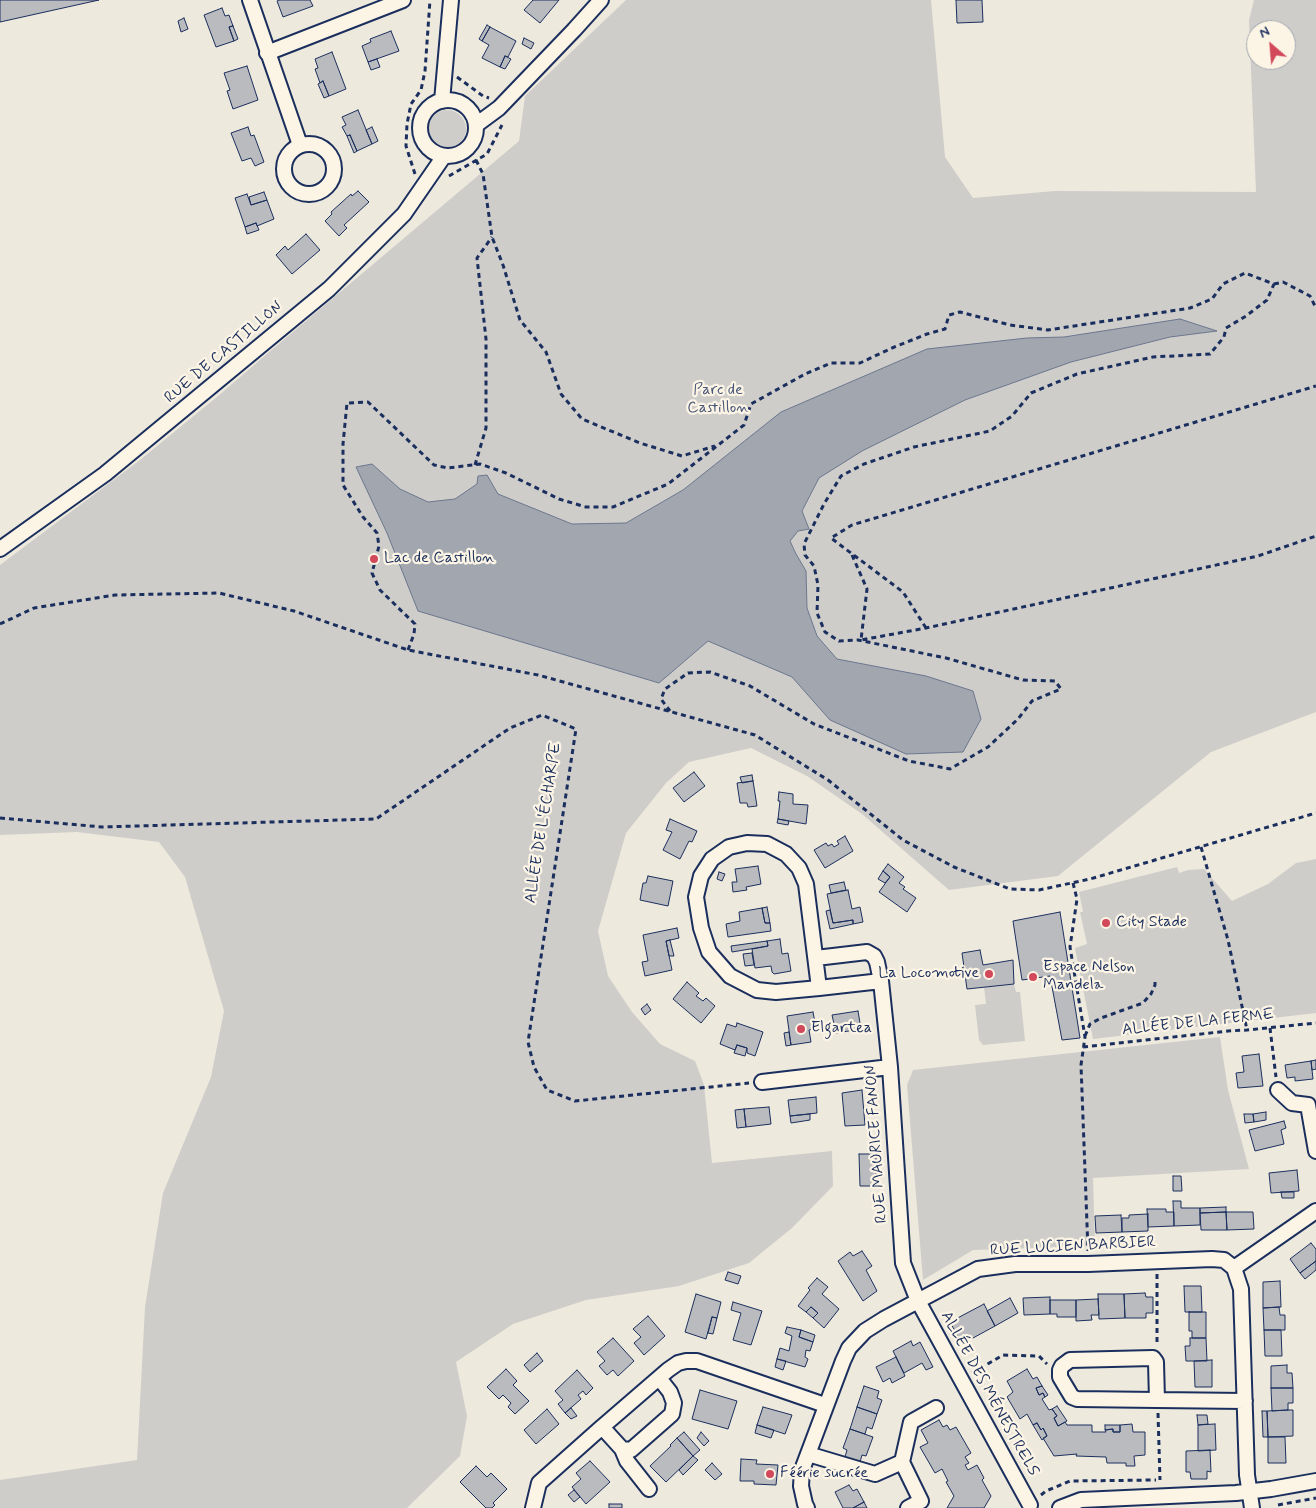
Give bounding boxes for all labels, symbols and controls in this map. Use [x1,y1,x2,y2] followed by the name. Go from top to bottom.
[1246,20,1296,70] north arrow
[1256,22,1273,43] text: N
[161,298,287,408] street label: RUE DE CASTILLON
[687,381,749,419] park label: Parc de Castillon
[384,549,495,569] place label: Lac de Castillon
[368,553,380,565] marker: Lac de Castillon
[522,741,566,905] street label: ALLÉE DE L'ÉCHARPE
[1116,913,1187,933] place label: City Stade
[1100,917,1112,929] marker: City Stade
[1043,958,1135,996] place label: Espace Nelson Mandela
[878,964,979,984] place label: La Locomotive
[983,968,995,980] marker: La Locomotive
[1027,971,1039,983] marker: Espace Nelson Mandela
[1121,1005,1275,1041] street label: ALLÉE DE LA FERME
[811,1019,872,1039] place label: Elgartea
[795,1023,807,1035] marker: Elgartea
[862,1064,892,1224] street label: RUE MAURICE FANON
[990,1233,1156,1261] street label: RUE LUCIEN BARBIER
[936,1308,1042,1480] street label: ALLÉE DES MÉNESTRELS
[780,1464,868,1484] place label: Féérie sucrée
[764,1468,776,1480] marker: Féérie sucrée

